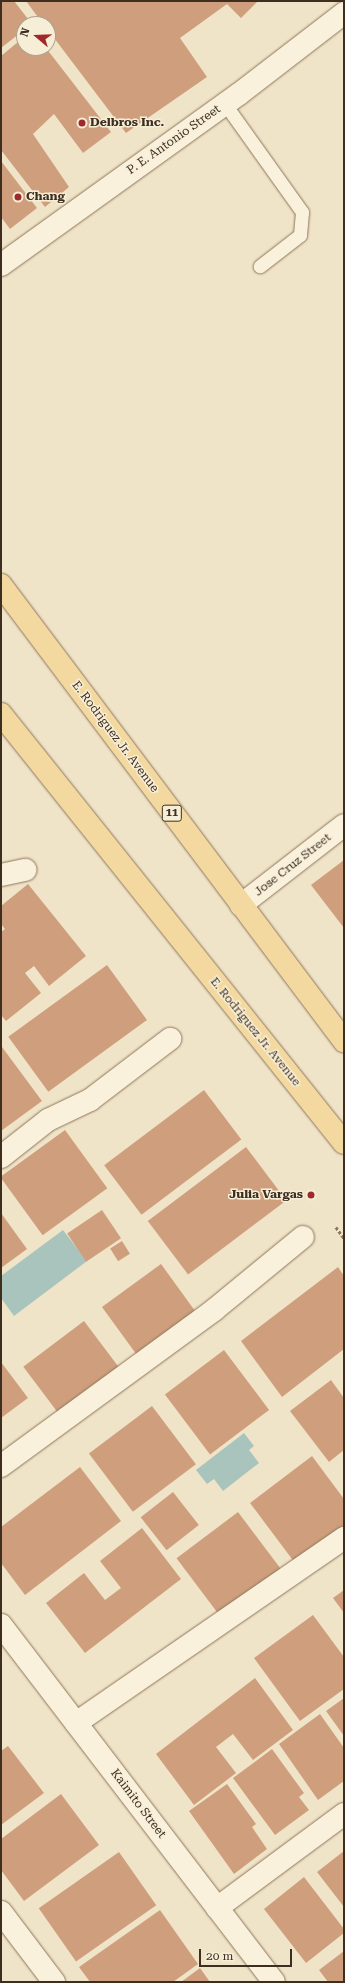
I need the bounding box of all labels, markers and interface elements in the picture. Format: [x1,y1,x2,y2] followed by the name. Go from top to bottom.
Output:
[16,16,56,56] north arrow
[18,26,33,38] text: N
[124,102,224,178] street label: P. E. Antonio Street
[90,116,164,130] place label: Delbros Inc.
[77,118,87,128] marker: Delbros Inc.
[26,190,65,204] place label: Chang
[13,192,23,202] marker: Chang
[68,679,162,795] street label: E. Rodriguez Jr. Avenue
[161,804,183,822] road number: 11
[252,831,334,899] street label: Jose Cruz Street
[207,975,303,1089] street label: E. Rodriguez Jr. Avenue
[229,1188,303,1202] place label: Julia Vargas
[306,1190,316,1200] marker: Julia Vargas
[107,1767,169,1841] street label: Kaimito Street
[201,1941,294,1967] scale bar
[206,1949,233,1963] text: 20 m

